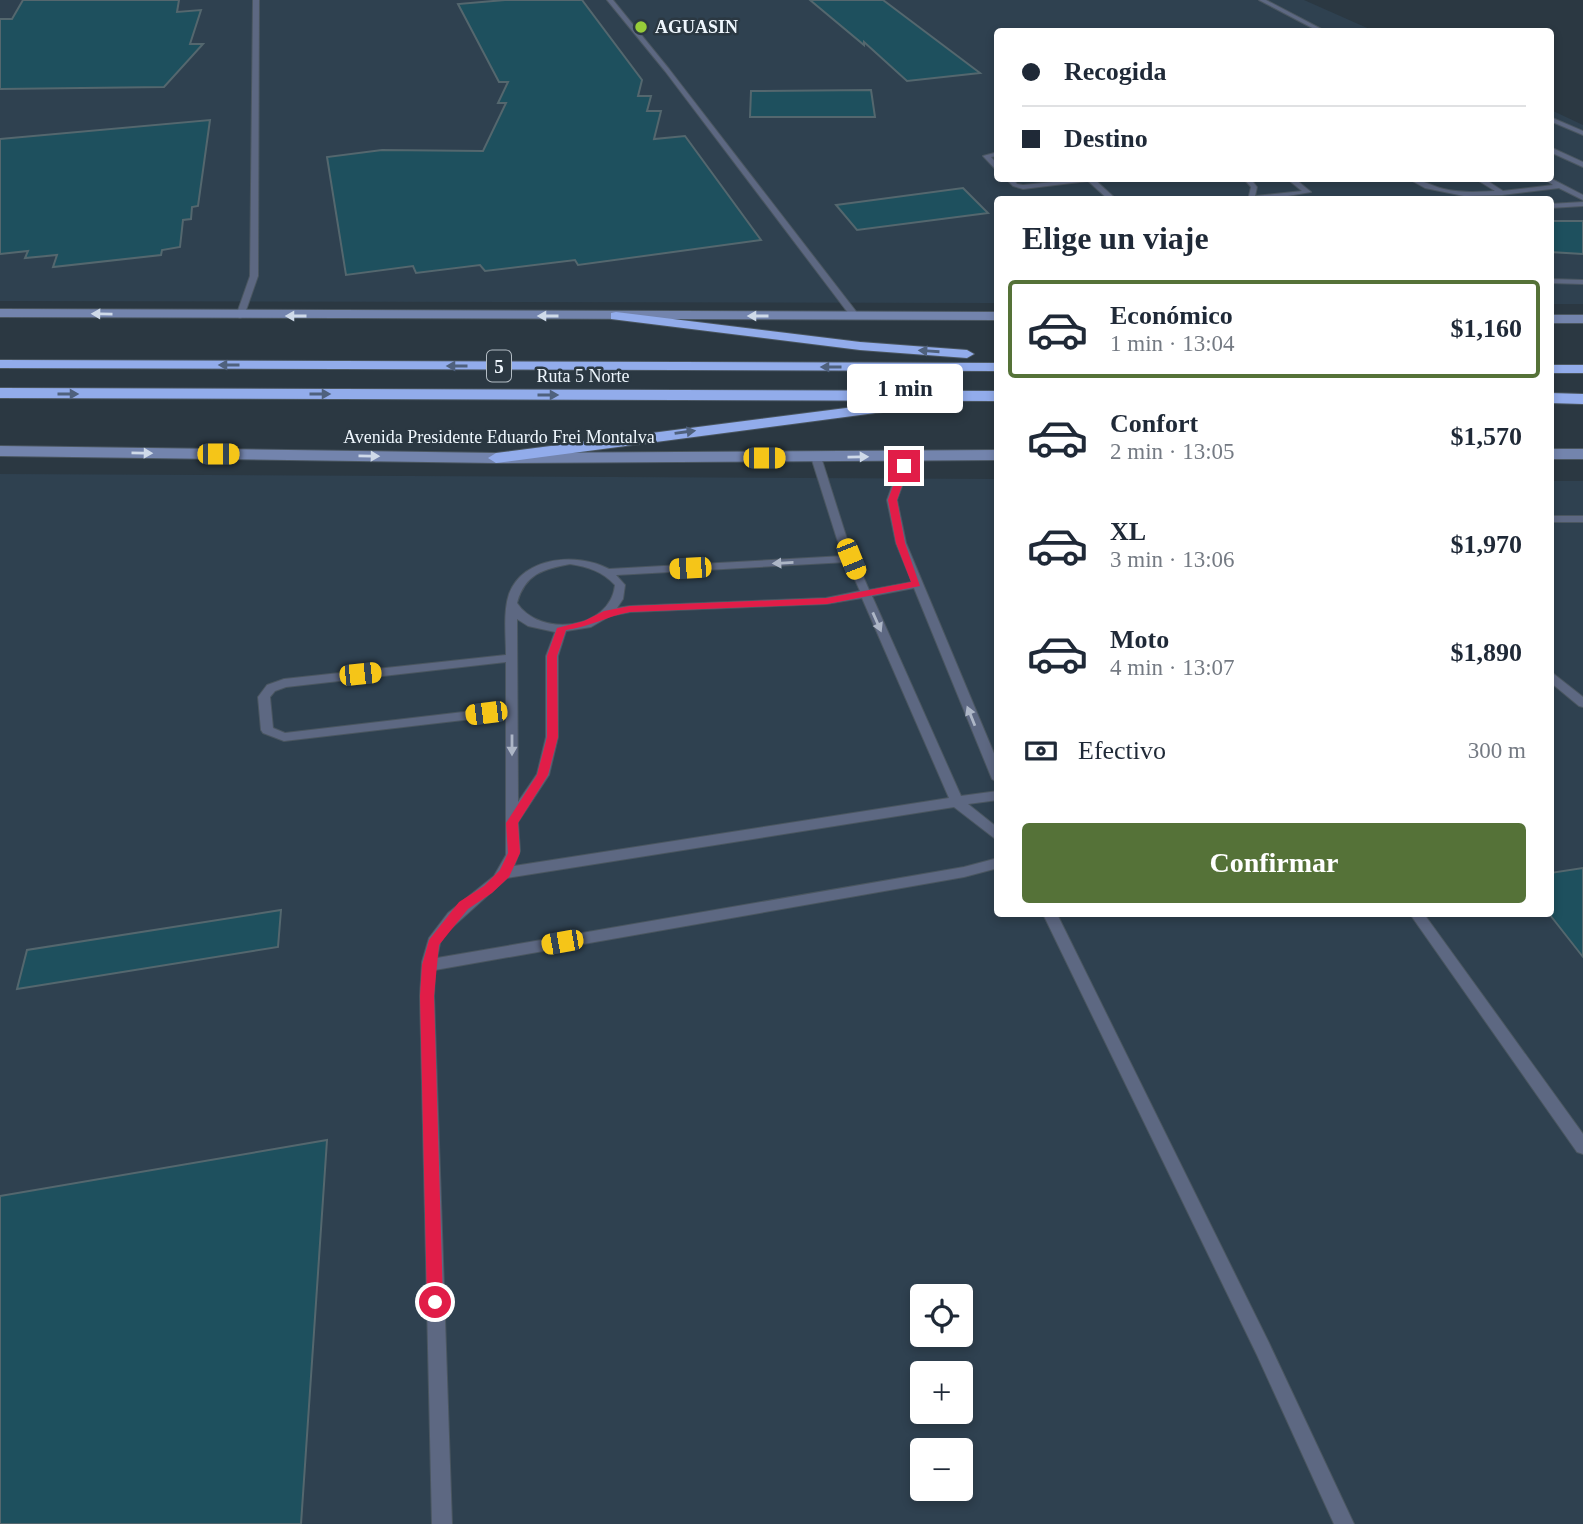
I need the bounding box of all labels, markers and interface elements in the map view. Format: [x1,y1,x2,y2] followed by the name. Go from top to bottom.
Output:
[655,17,738,37] place label: AGUASIN
[633,19,649,35] marker: AGUASIN
[1064,57,1167,86] text: Recogida
[1064,124,1148,153] text: Destino
[1022,220,1209,256] text: Elige un viaje
[1026,298,1089,361] icon: car
[1110,301,1233,330] text: Económico
[91,309,113,320] one-way arrow
[284,310,306,322] one-way arrow
[536,310,558,322] one-way arrow
[747,310,769,322] one-way arrow
[1451,314,1522,343] text: $1,160
[1110,331,1235,356] text: 1 min · 13:04
[918,346,940,357] one-way arrow
[487,350,511,382] road number: 5
[218,359,240,371] one-way arrow
[446,360,468,372] one-way arrow
[820,361,842,373] one-way arrow
[846,364,962,414] callout: 1 min
[537,366,629,386] street label: Ruta 5 Norte
[877,376,933,401] text: 1 min
[57,388,79,399] one-way arrow
[309,388,331,400] one-way arrow
[537,389,559,401] one-way arrow
[1026,406,1089,469] icon: car
[1110,409,1198,438] text: Confort
[1451,422,1522,451] text: $1,570
[674,426,696,437] one-way arrow
[343,427,655,447] street label: Avenida Presidente Eduardo Frei Montalva
[1110,439,1235,464] text: 2 min · 13:05
[198,444,240,465] car
[131,447,153,459] one-way arrow
[744,448,786,469] car
[358,450,380,462] one-way arrow
[888,450,920,482] route end
[848,451,870,463] one-way arrow
[1026,514,1089,577] icon: car
[1110,517,1146,546] text: XL
[1451,530,1522,559] text: $1,970
[834,536,869,582] car
[1110,547,1235,572] text: 3 min · 13:06
[669,556,712,580] car
[771,558,793,569] one-way arrow
[871,612,883,632] one-way arrow
[1026,622,1089,685] icon: car
[1110,625,1169,654] text: Moto
[1451,638,1522,667] text: $1,890
[1110,655,1235,680] text: 4 min · 13:07
[339,661,382,687] car
[464,700,509,726] car
[966,705,977,726] one-way arrow
[1022,732,1060,770] icon: cash
[506,734,518,756] one-way arrow
[1078,736,1166,765] text: Efectivo
[1468,738,1526,763] text: 300 m
[1022,823,1526,903] button: Confirmar
[540,928,585,956] car
[910,1284,973,1501] map controls
[910,1284,973,1347] button: locate
[419,1286,451,1318] route start
[910,1361,973,1424] button: +
[910,1438,973,1501] button: −

